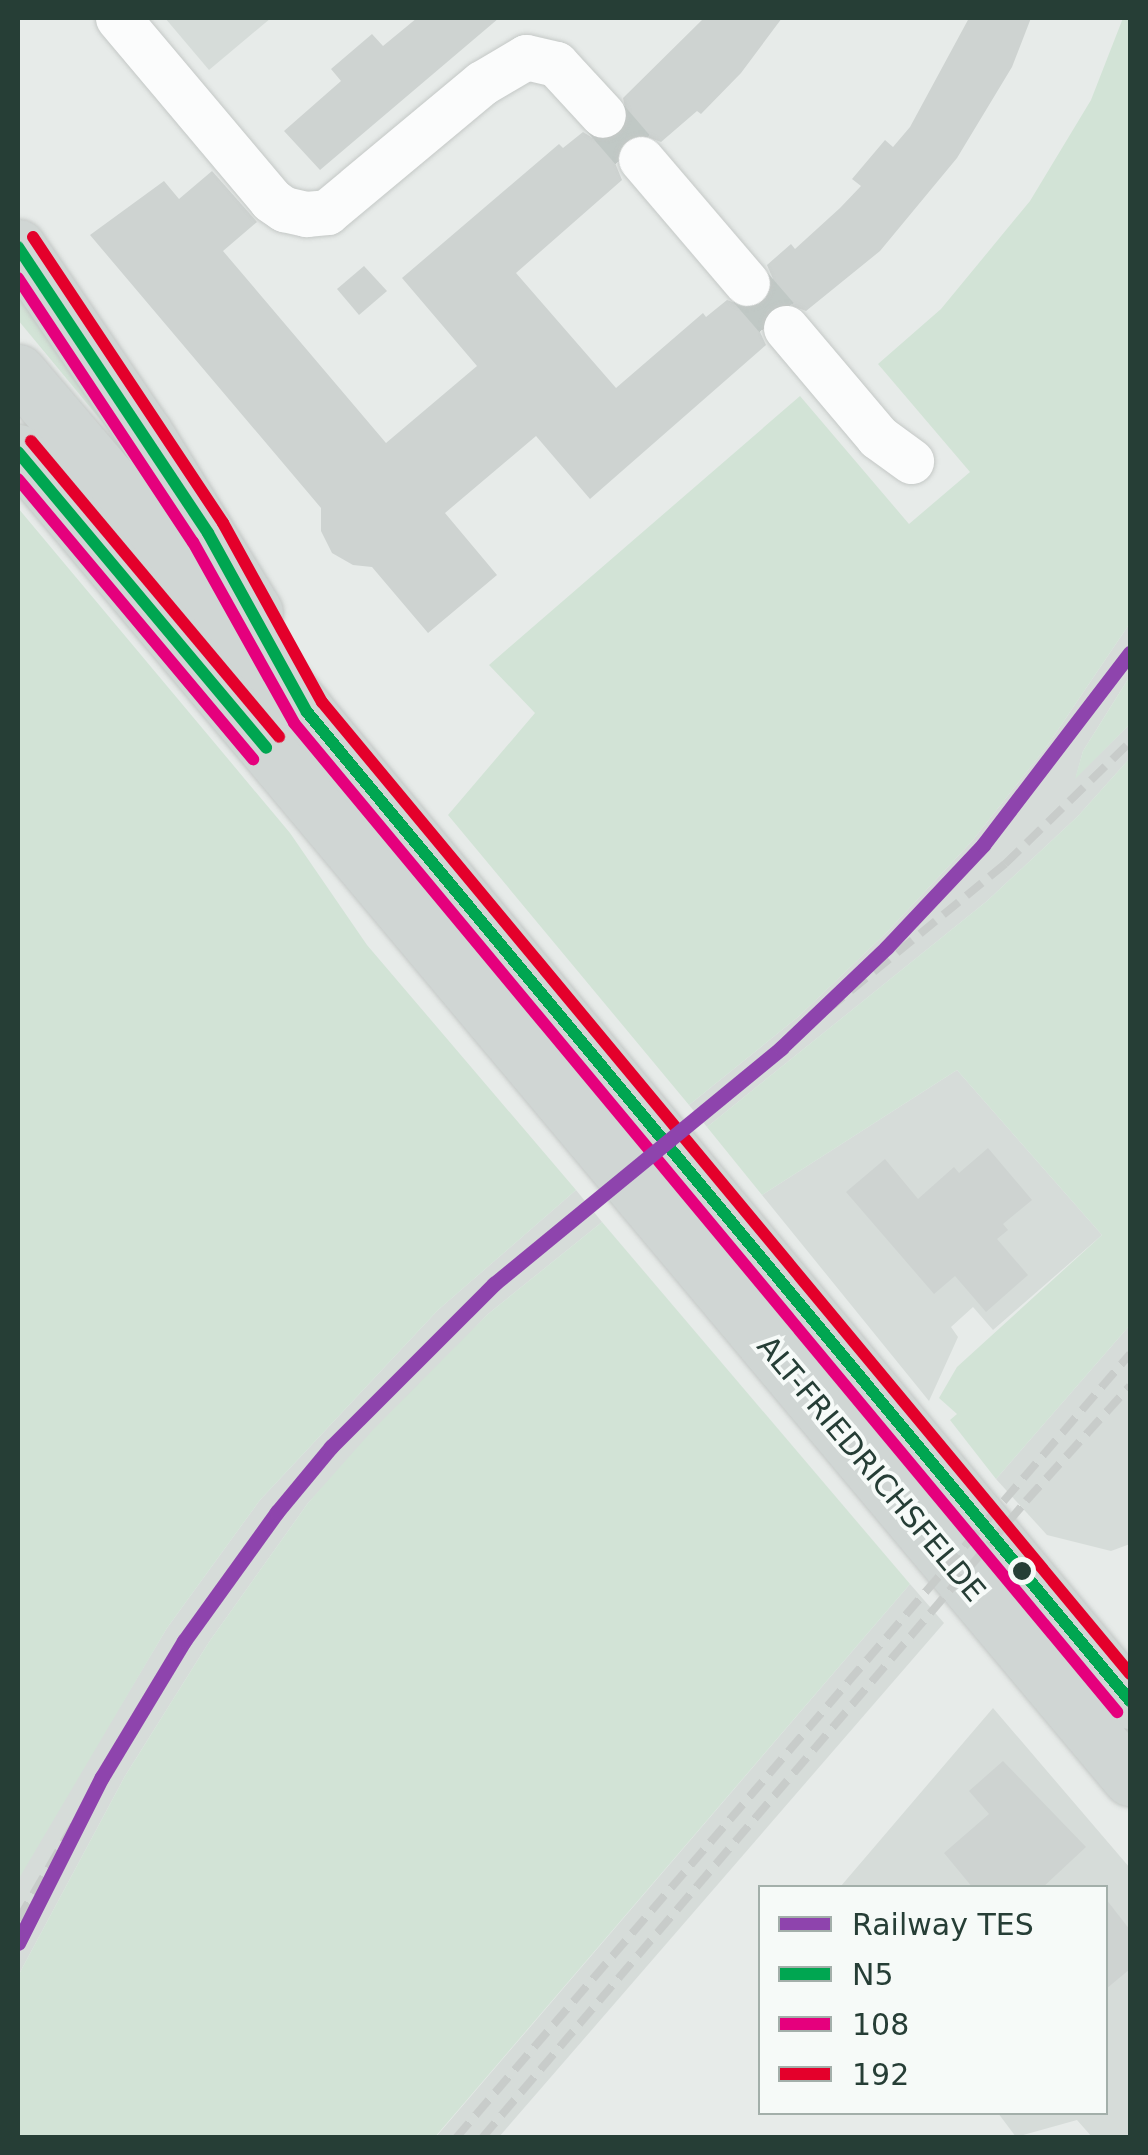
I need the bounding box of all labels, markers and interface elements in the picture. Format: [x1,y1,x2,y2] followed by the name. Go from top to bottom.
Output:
[749,1329,993,1609] street label: ALT-FRIEDRICHSFELDE
[1012,1561,1032,1581] unlabelled marker
[758,1885,1108,2115] legend
[852,1907,1034,1942] text: Railway TES
[852,1957,894,1992] text: N5
[852,2007,909,2042] text: 108
[852,2057,909,2092] text: 192

